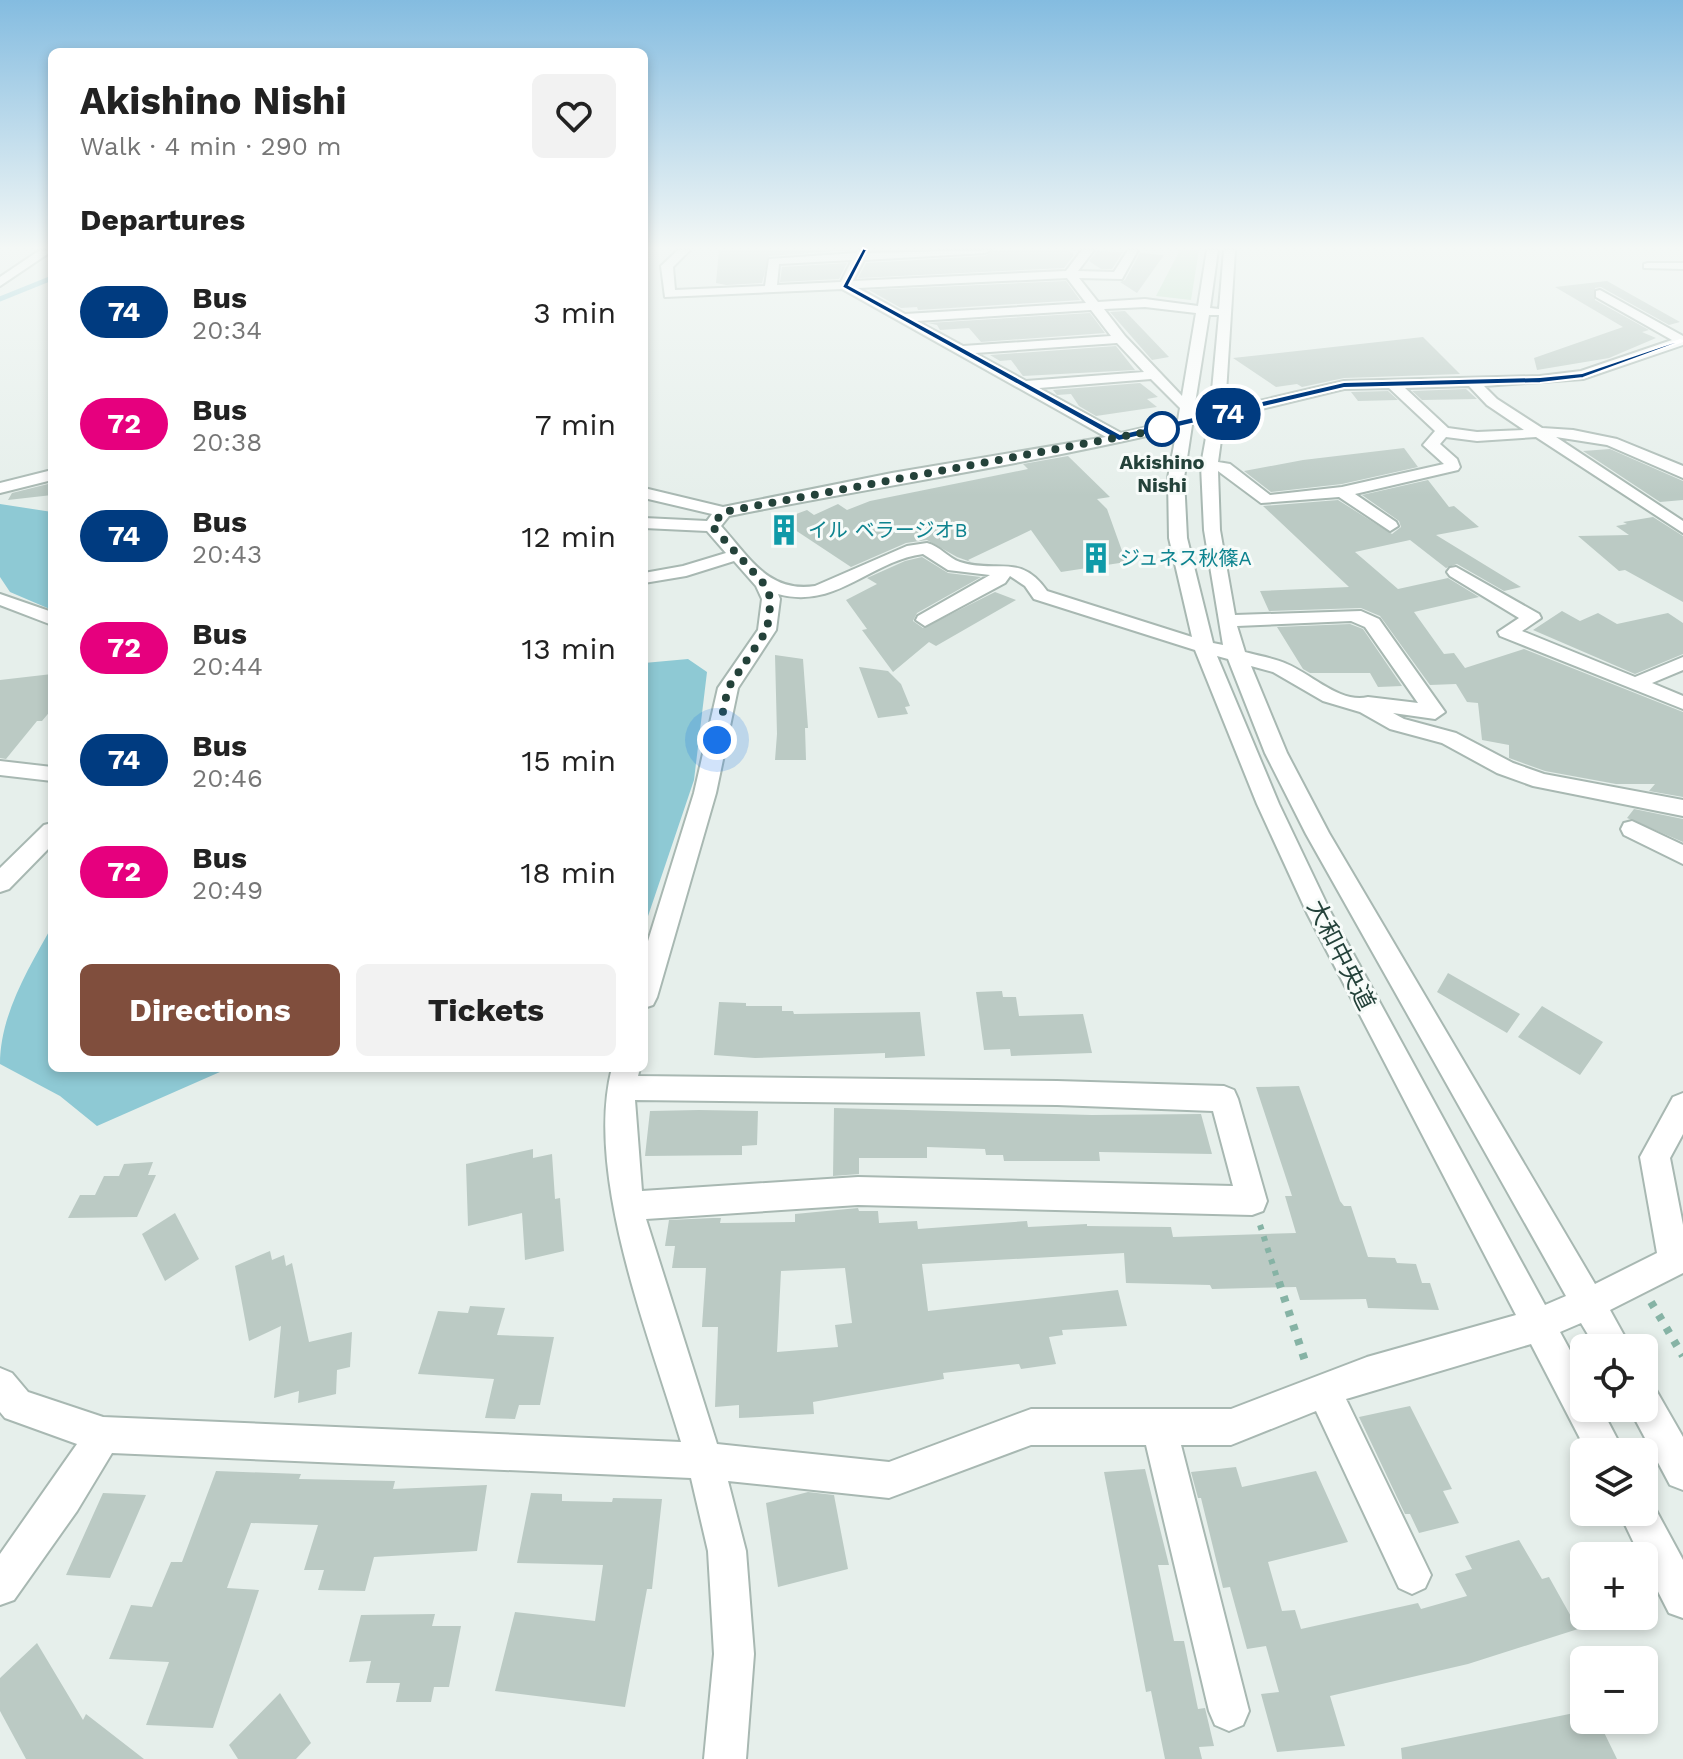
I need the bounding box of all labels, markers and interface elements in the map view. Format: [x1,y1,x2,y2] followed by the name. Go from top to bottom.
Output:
[532,74,616,158] button: heart
[80,79,347,123] text: Akishino Nishi
[80,131,342,161] text: Walk · 4 min · 290 m
[80,202,245,237] text: Departures
[192,280,247,315] text: Bus
[108,295,140,328] text: 74
[533,295,616,330] text: 3 min
[192,315,262,345] text: 20:34
[1192,388,1264,440] line badge: 74
[192,392,247,427] text: Bus
[1212,397,1244,430] text: 74
[107,407,141,440] text: 72
[535,407,616,442] text: 7 min
[1145,412,1179,446] marker: Akishino Nishi
[192,427,262,457] text: 20:38
[1119,450,1205,497] place label: Akishino Nishi
[192,504,247,539] text: Bus
[767,513,801,547] building icon: イル ベラージオB
[808,518,967,542] place label: イル ベラージオB
[108,519,140,552] text: 74
[521,519,616,554] text: 12 min
[192,539,262,569] text: 20:43
[1079,541,1113,575] building icon: ジュネス秋篠A
[1120,546,1252,570] place label: ジュネス秋篠A
[192,616,247,651] text: Bus
[107,631,141,664] text: 72
[521,631,616,666] text: 13 min
[192,651,263,681] text: 20:44
[697,720,737,760] your location
[192,728,247,763] text: Bus
[108,743,140,776] text: 74
[521,743,616,778] text: 15 min
[192,763,263,793] text: 20:46
[192,840,247,875] text: Bus
[107,855,141,888] text: 72
[520,855,616,890] text: 18 min
[192,875,263,905] text: 20:49
[1301,895,1381,1015] street label: 大和中央道
[80,964,340,1056] button: Directions
[356,964,616,1056] button: Tickets
[1570,1334,1658,1734] map controls
[1570,1334,1658,1422] button: locate
[1570,1438,1658,1526] button: layers
[1570,1542,1658,1630] button: +
[1570,1646,1658,1734] button: −

